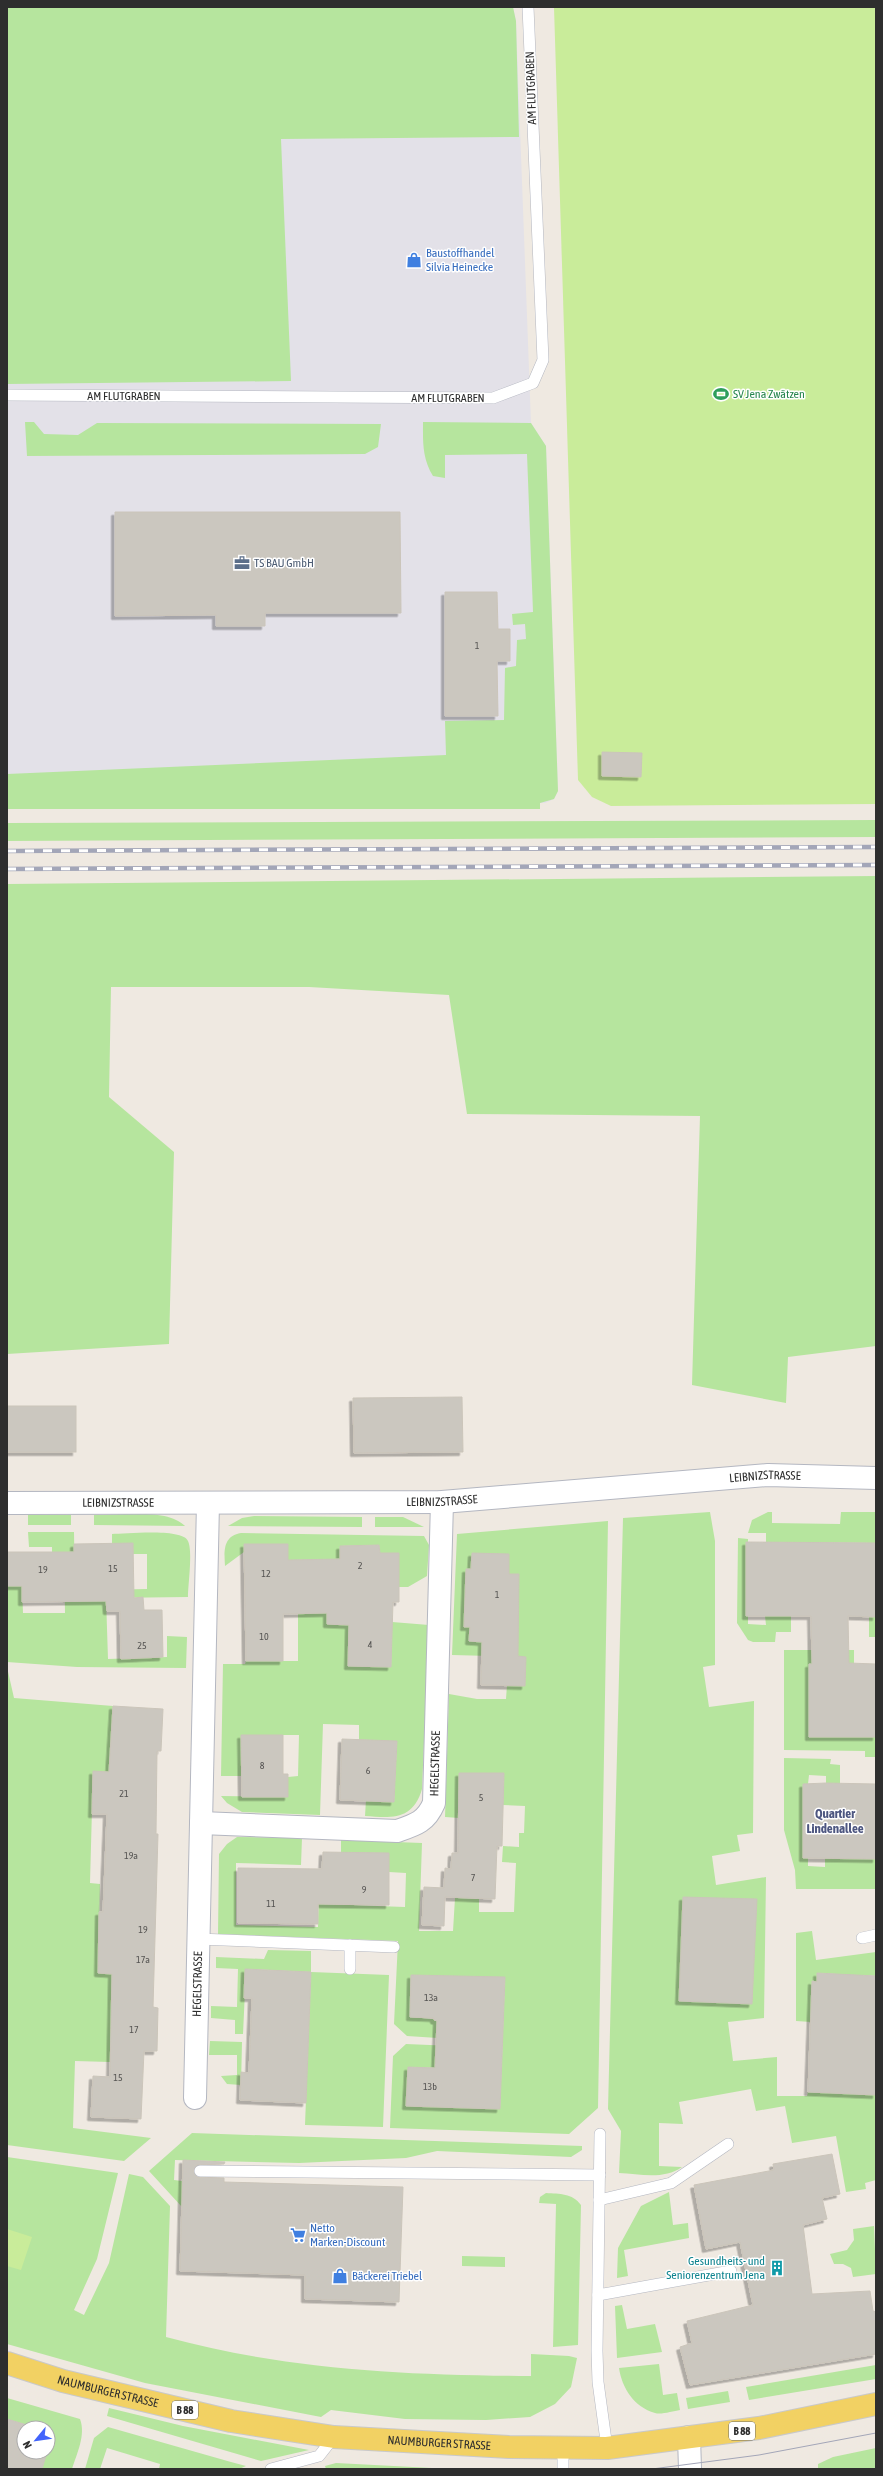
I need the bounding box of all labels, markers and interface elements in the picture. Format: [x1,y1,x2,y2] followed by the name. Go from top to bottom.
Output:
[523,51,539,125] street label: AM FLUTGRABEN
[426,246,495,274] place label: Baustoffhandel Silvia Heinecke
[405,251,423,269] shop icon: Baustoffhandel Silvia Heinecke
[712,385,730,403] sports icon: SV Jena Zwätzen
[733,387,805,401] place label: SV Jena Zwätzen
[87,389,161,403] street label: AM FLUTGRABEN
[411,391,485,405] street label: AM FLUTGRABEN
[233,554,251,572] office icon: TS BAU GmbH
[254,556,314,570] place label: TS BAU GmbH
[475,640,480,651] house number: 1
[729,1468,801,1485] street label: LEIBNIZSTRASSE
[406,1492,478,1509] street label: LEIBNIZSTRASSE
[82,1496,154,1510] street label: LEIBNIZSTRASSE
[358,1560,363,1571] house number: 2
[108,1563,118,1574] house number: 15
[38,1564,48,1575] house number: 19
[261,1568,271,1579] house number: 12
[495,1589,500,1600] house number: 1
[259,1631,269,1642] house number: 10
[368,1639,373,1650] house number: 4
[137,1640,147,1651] house number: 25
[427,1731,443,1797] street label: HEGELSTRASSE
[260,1760,265,1771] house number: 8
[366,1765,371,1776] house number: 6
[119,1788,129,1799] house number: 21
[479,1792,484,1803] house number: 5
[806,1806,864,1836] district label: Quartier Lindenallee
[124,1850,138,1861] house number: 19a
[471,1872,476,1883] house number: 7
[362,1884,367,1895] house number: 9
[266,1898,276,1909] house number: 11
[138,1924,148,1935] house number: 19
[190,1951,205,2017] street label: HEGELSTRASSE
[136,1954,150,1965] house number: 17a
[424,1992,438,2003] house number: 13a
[129,2024,139,2035] house number: 17
[113,2072,123,2083] house number: 15
[423,2081,437,2092] house number: 13b
[310,2221,386,2249] place label: Netto Marken-Discount
[289,2226,307,2244] supermarket icon: Netto Marken-Discount
[666,2254,765,2282] place label: Gesundheits- und Seniorenzentrum Jena
[768,2259,786,2277] building icon: Gesundheits- und Seniorenzentrum Jena
[331,2267,349,2285] shop icon: Bäckerei Triebel
[352,2269,423,2283] place label: Bäckerei Triebel
[56,2373,160,2410] street label: NAUMBURGER STRASSE
[172,2401,198,2419] road number: B 88
[16,2420,56,2460] north arrow
[729,2422,755,2440] road number: B 88
[387,2433,491,2453] street label: NAUMBURGER STRASSE
[20,2439,34,2451] text: N

